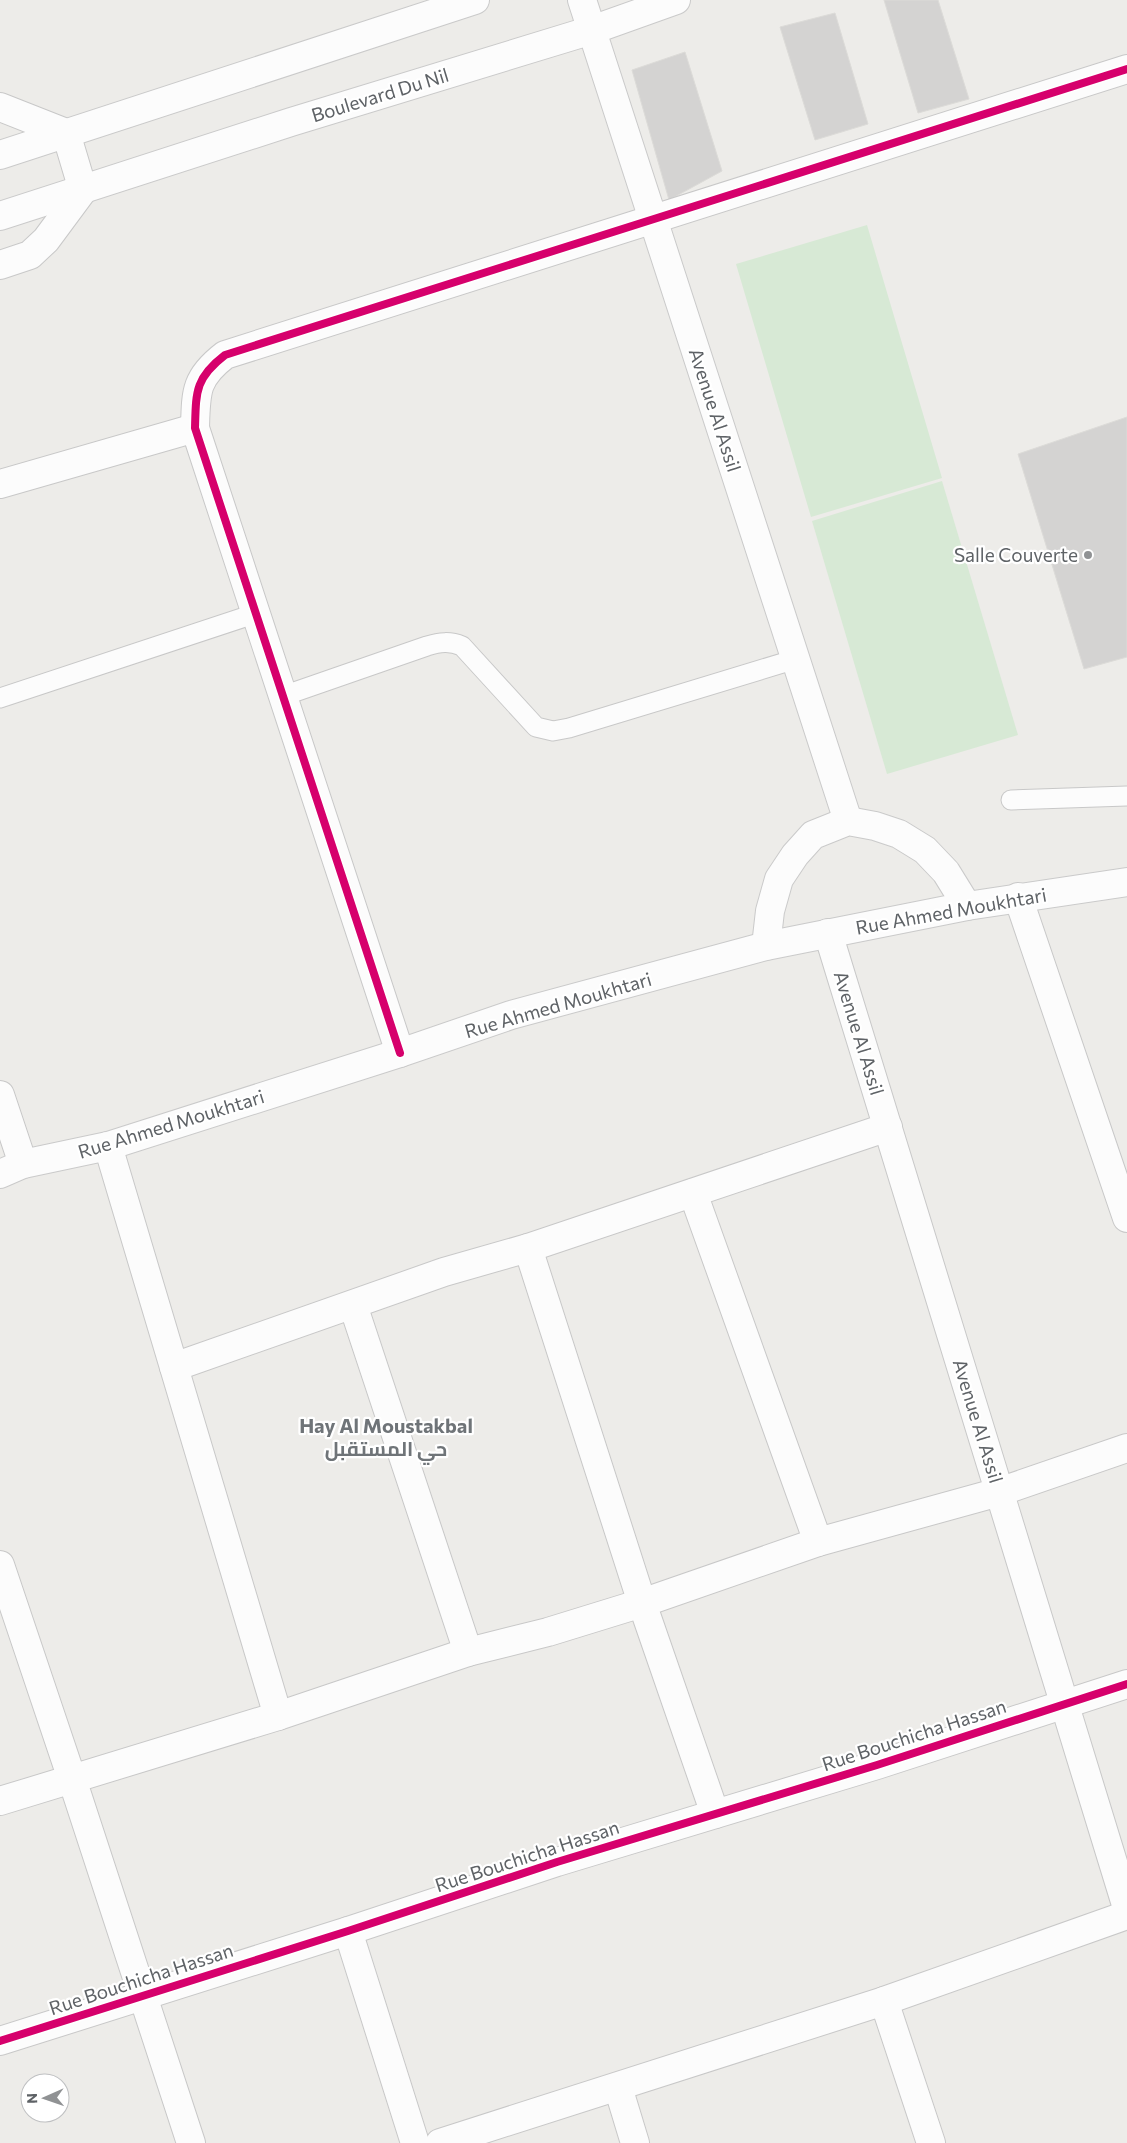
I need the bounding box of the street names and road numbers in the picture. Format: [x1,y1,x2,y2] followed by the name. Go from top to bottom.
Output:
[308,63,451,126] street label: Boulevard Du Nil
[685,345,746,475] street label: Avenue Al Assil
[854,882,1048,939] street label: Rue Ahmed Moukhtari
[462,967,654,1042] street label: Rue Ahmed Moukhtari
[830,968,889,1098] street label: Avenue Al Assil
[75,1084,267,1163] street label: Rue Ahmed Moukhtari
[949,1356,1008,1486] street label: Avenue Al Assil
[819,1694,1009,1775] street label: Rue Bouchicha Hassan
[432,1815,622,1896] street label: Rue Bouchicha Hassan
[46,1938,236,2019] street label: Rue Bouchicha Hassan

